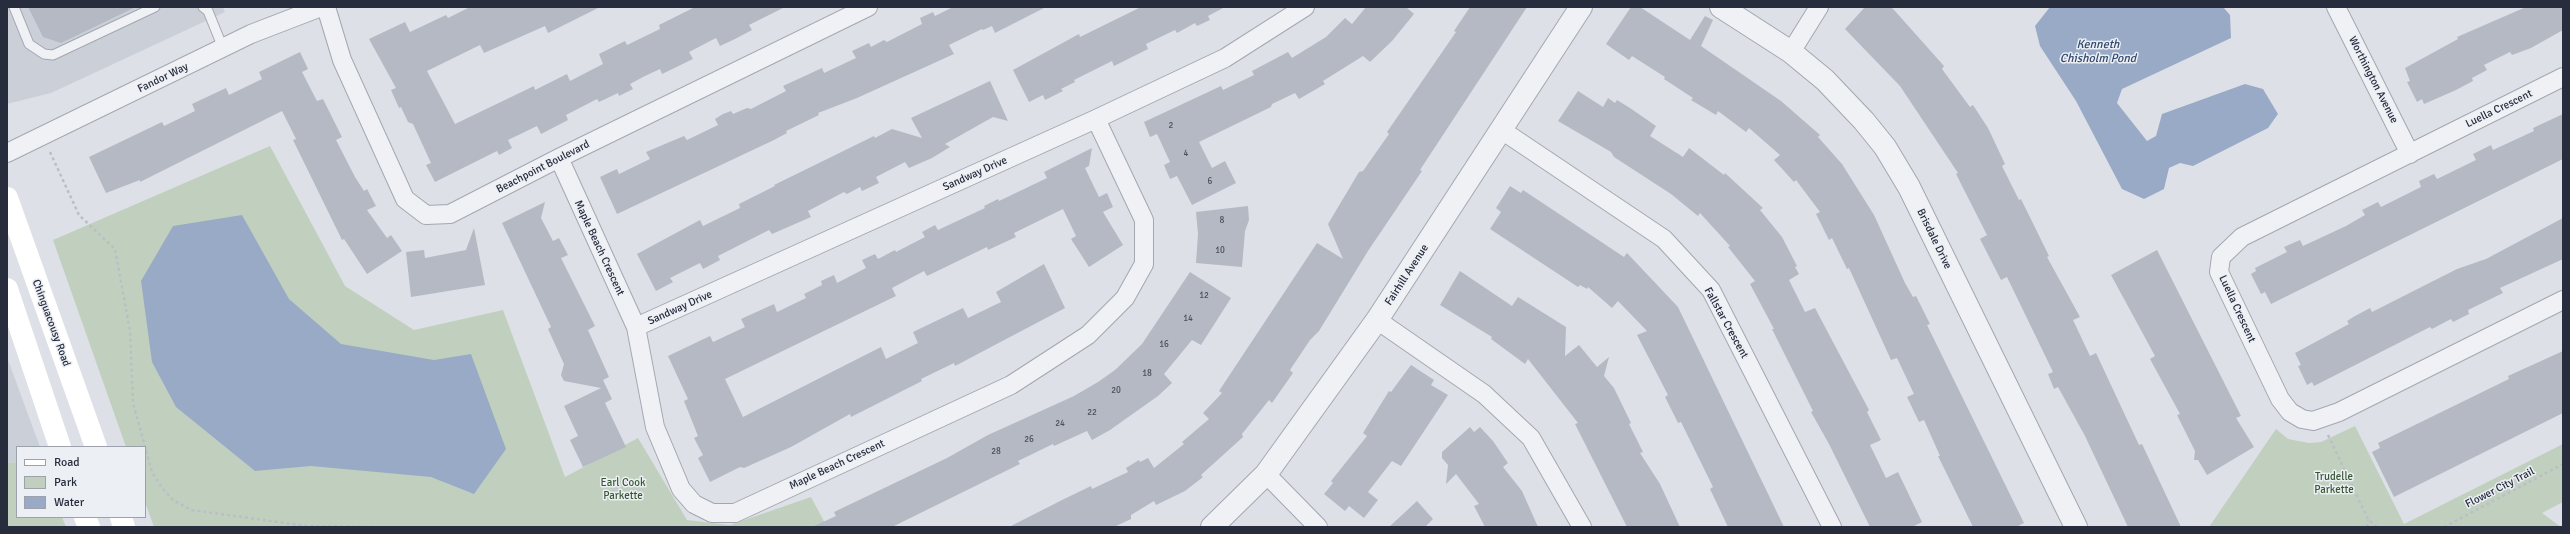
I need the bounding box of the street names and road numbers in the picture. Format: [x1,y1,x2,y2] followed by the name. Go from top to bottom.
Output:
[2345,34,2401,126] street label: Worthington Avenue
[136,60,190,96] street label: Fandor Way
[2463,87,2535,131] street label: Luella Crescent
[494,138,592,196] street label: Beachpoint Boulevard
[941,154,1009,194] street label: Sandway Drive
[571,198,627,298] street label: Maple Beach Crescent
[1914,207,1954,271] street label: Brisdale Drive
[1382,242,1432,308] street label: Fairhill Avenue
[2216,273,2258,345] street label: Luella Crescent
[29,278,73,368] street label: Chinguacousy Road
[1701,285,1751,361] street label: Fallstar Crescent
[646,288,714,328] street label: Sandway Drive
[787,437,887,493] street label: Maple Beach Crescent
[2463,465,2537,511] street label: Flower City Trail

